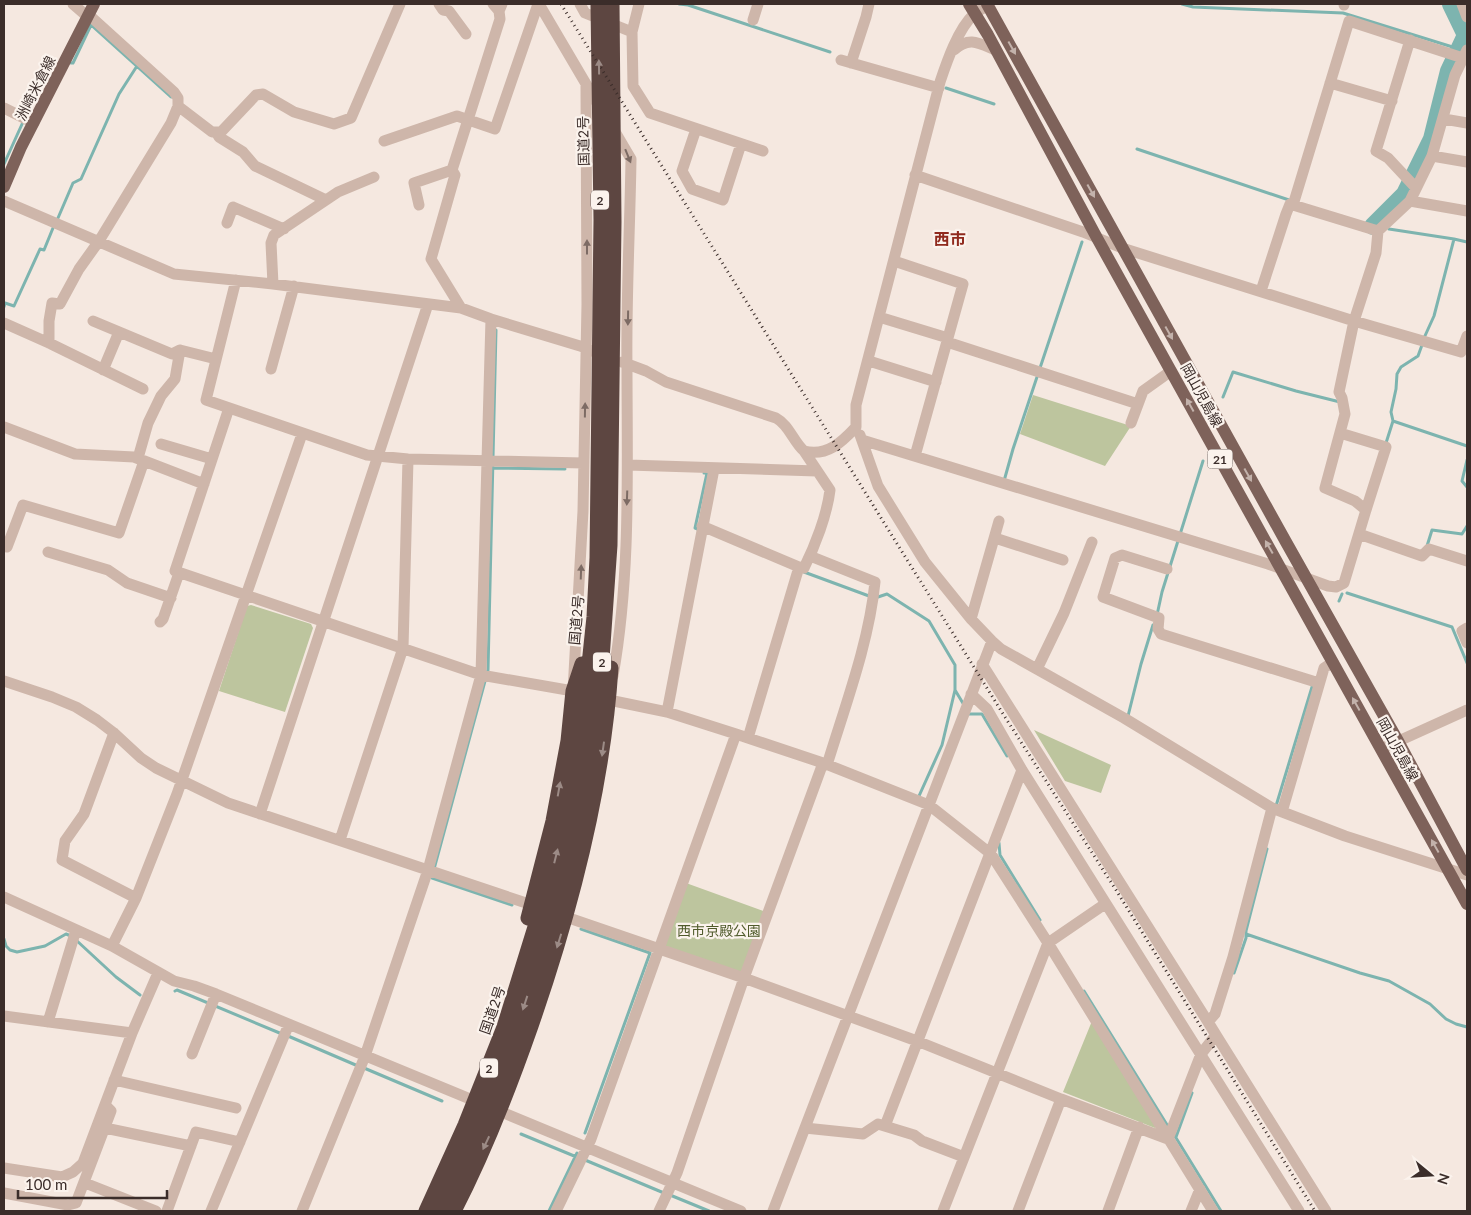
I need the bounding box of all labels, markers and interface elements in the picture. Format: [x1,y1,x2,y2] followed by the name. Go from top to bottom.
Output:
[1008,41,1016,56] one-way arrow
[12,53,58,123] street label: 洲崎米倉線
[595,58,603,74] one-way arrow
[574,116,592,166] street label: 国道2号
[624,149,632,164] one-way arrow
[1086,184,1095,197] one-way arrow
[591,190,609,210] road number: 2
[934,229,966,248] district label: 西市
[583,239,591,255] one-way arrow
[623,310,631,326] one-way arrow
[1165,326,1174,340] one-way arrow
[1178,360,1226,430] street label: 岡山児島線
[1186,398,1194,412] one-way arrow
[581,401,589,417] one-way arrow
[1208,449,1232,468] road number: 21
[1244,468,1253,482] one-way arrow
[623,490,631,506] one-way arrow
[1265,540,1273,554] one-way arrow
[577,564,585,580] one-way arrow
[565,594,587,646] street label: 国道2号
[593,652,611,672] road number: 2
[1352,698,1361,711] one-way arrow
[1374,714,1422,784] street label: 岡山児島線
[599,741,607,757] one-way arrow
[555,781,563,797] one-way arrow
[1431,840,1440,853] one-way arrow
[552,849,560,864] one-way arrow
[677,922,761,939] park label: 西市京殿公園
[554,933,562,948] one-way arrow
[476,984,508,1036] street label: 国道2号
[521,996,529,1011] one-way arrow
[480,1058,498,1078] road number: 2
[482,1136,490,1150] one-way arrow
[1406,1150,1456,1200] north arrow
[18,1168,166,1200] scale bar
[1434,1171,1454,1187] text: N
[25,1175,67,1193] text: 100 m

